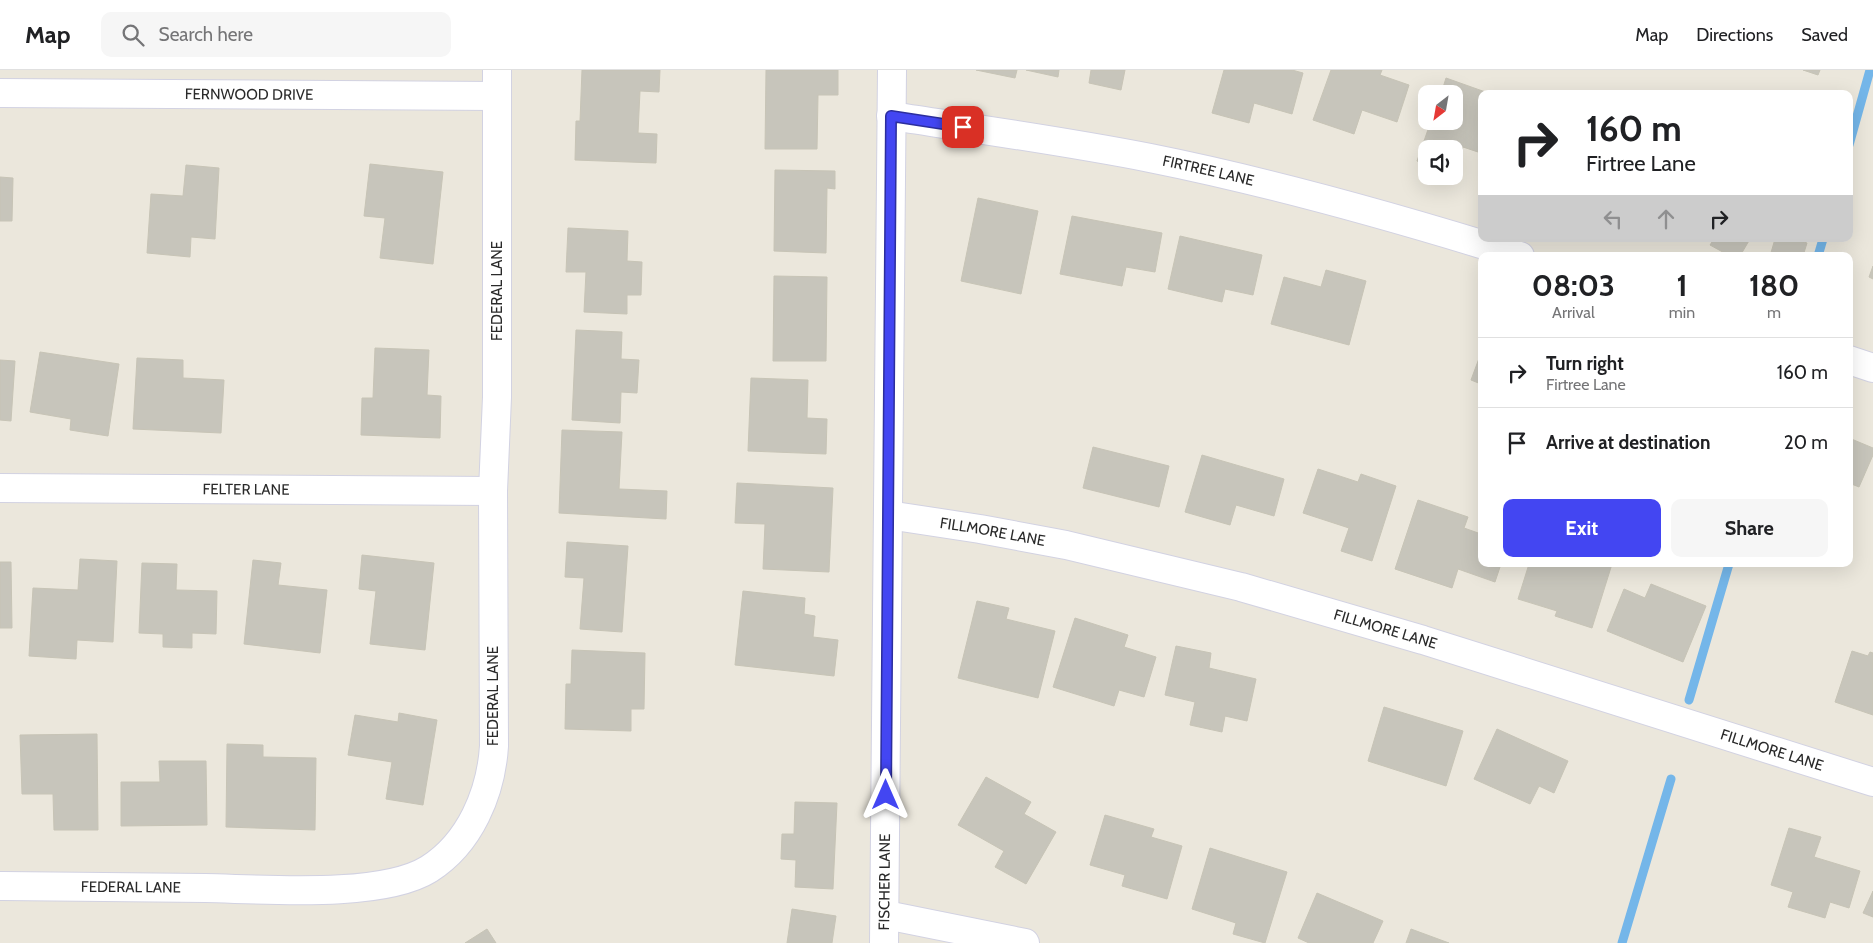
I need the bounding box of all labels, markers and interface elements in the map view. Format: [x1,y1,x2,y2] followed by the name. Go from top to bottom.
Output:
[101,12,451,57] search box
[25,20,71,49] text: Map
[119,21,147,49] icon: search
[159,23,253,46] text: Search here
[1635,24,1668,46] text: Map
[1696,24,1773,46] text: Directions
[1801,24,1848,46] text: Saved
[185,85,313,104] street label: FERNWOOD DRIVE
[1418,85,1462,130] north arrow
[1418,85,1463,185] map controls
[942,106,984,148] pin
[1586,107,1682,150] text: 160 m
[1503,110,1568,175] icon: right
[949,113,977,141] icon: arrive
[1418,140,1463,185] button: sound
[1586,150,1696,177] text: Firtree Lane
[1161,152,1256,190] street label: FIRTREE LANE
[1599,205,1627,233] icon: left
[1652,205,1680,233] icon: ahead
[1705,205,1733,233] icon: right
[488,241,506,341] street label: FEDERAL LANE
[1532,267,1615,304] text: 08:03
[1676,267,1688,304] text: 1
[1749,267,1799,304] text: 180
[1552,303,1595,322] text: Arrival
[1669,303,1695,322] text: min
[1767,303,1781,322] text: m
[1546,352,1624,375] text: Turn right
[1503,359,1531,387] icon: right
[1777,361,1828,384] text: 160 m
[1546,375,1626,394] text: Firtree Lane
[1503,429,1531,457] icon: arrive
[1546,431,1710,454] text: Arrive at destination
[1784,431,1828,454] text: 20 m
[202,480,290,499] street label: FELTER LANE
[1503,499,1661,557] button: Exit
[1671,499,1828,557] button: Share
[939,514,1047,550] street label: FILLMORE LANE
[1332,606,1439,653] street label: FILLMORE LANE
[484,646,502,746] street label: FEDERAL LANE
[1718,725,1826,775] street label: FILLMORE LANE
[859,768,911,820] position arrow
[875,834,894,930] street label: FISCHER LANE
[81,878,181,897] street label: FEDERAL LANE

